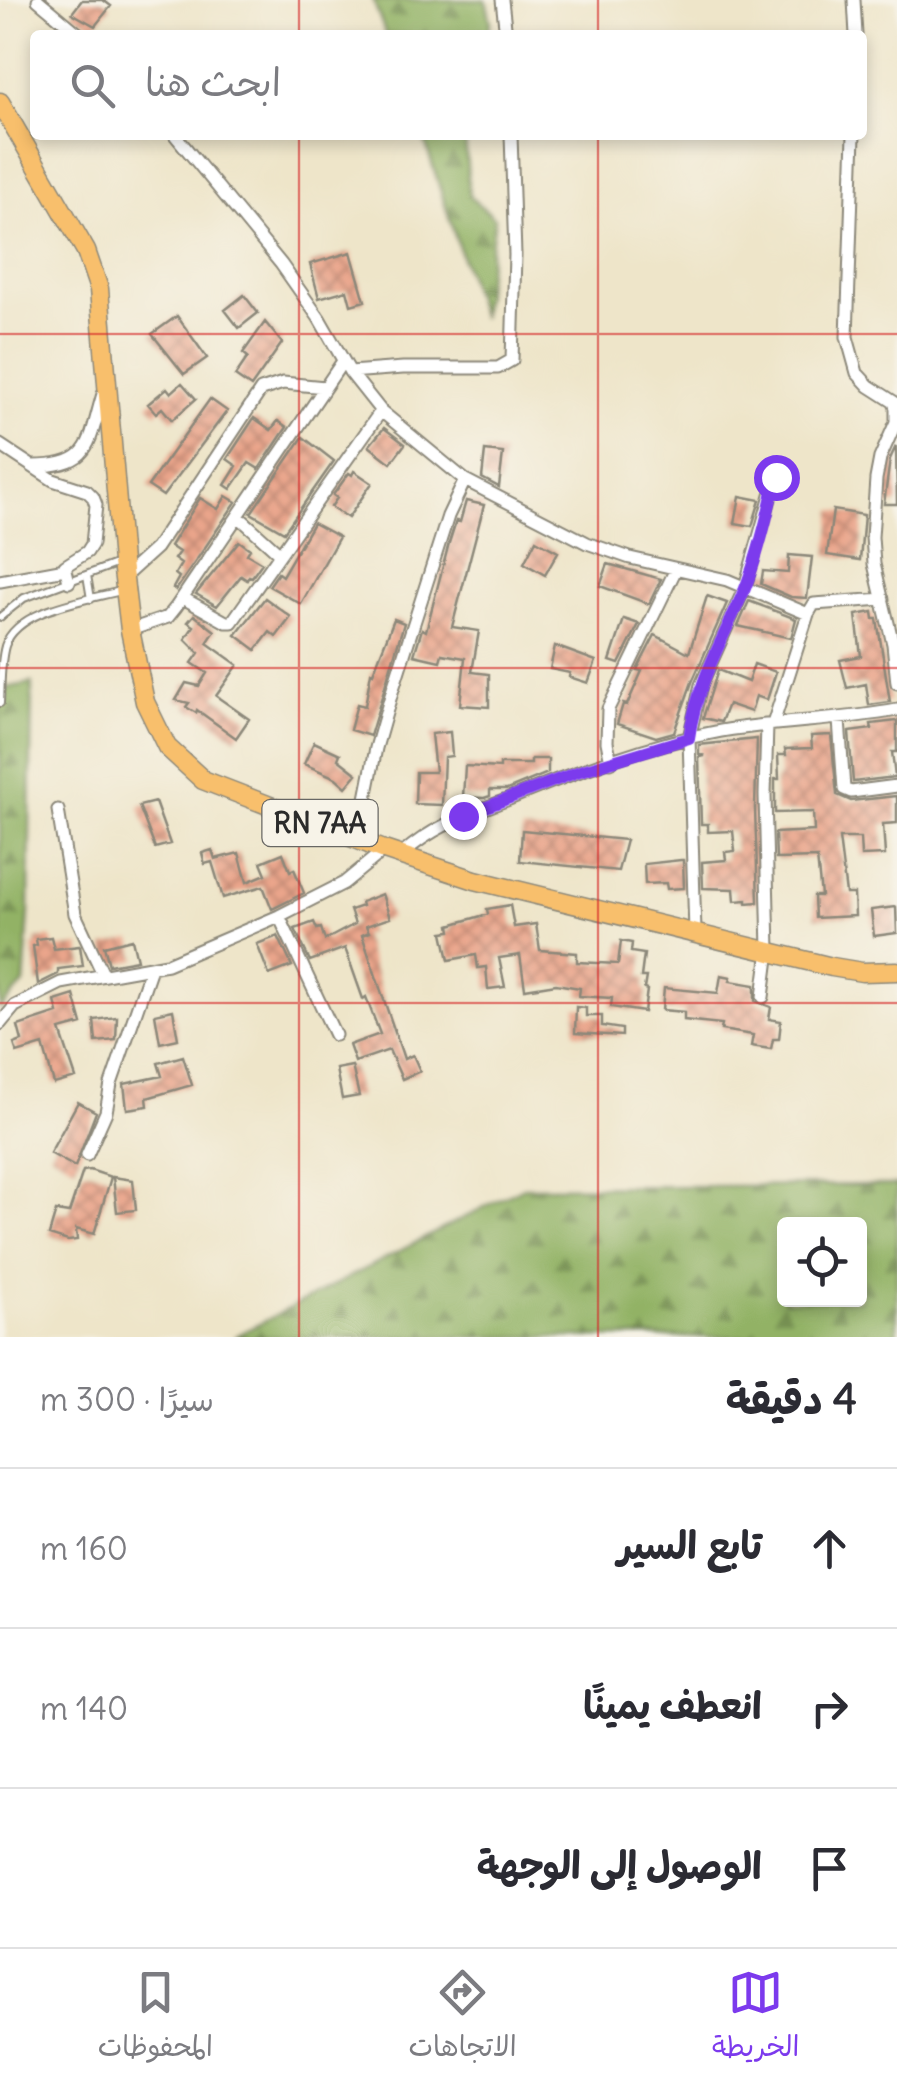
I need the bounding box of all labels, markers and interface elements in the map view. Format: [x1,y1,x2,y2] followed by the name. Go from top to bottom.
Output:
[30,30,867,140] search box
[65,58,120,113] icon: search
[145,59,281,106] text: ابحث هنا
[754,455,800,501] route start
[441,794,487,840] route end
[262,800,378,846] road number: RN 7AA
[777,1217,867,1307] map controls
[777,1217,867,1307] button: locate
[726,1373,857,1425] text: 4 دقيقة
[40,1379,214,1420] text: سيرًا · 300 m
[802,1521,857,1576] icon: ahead
[618,1522,762,1569] text: تابع السير
[40,1528,128,1569] text: 160 m
[802,1681,857,1736] icon: right
[583,1682,762,1729] text: انعطف يمينًا
[40,1688,128,1729] text: 140 m
[802,1841,857,1896] icon: arrive
[477,1842,762,1889] text: الوصول إلى الوجهة
[98,1965,213,2071] tab: المحفوظات
[408,1965,517,2071] tab: الاتجاهات
[712,1965,799,2071] tab: الخريطة

